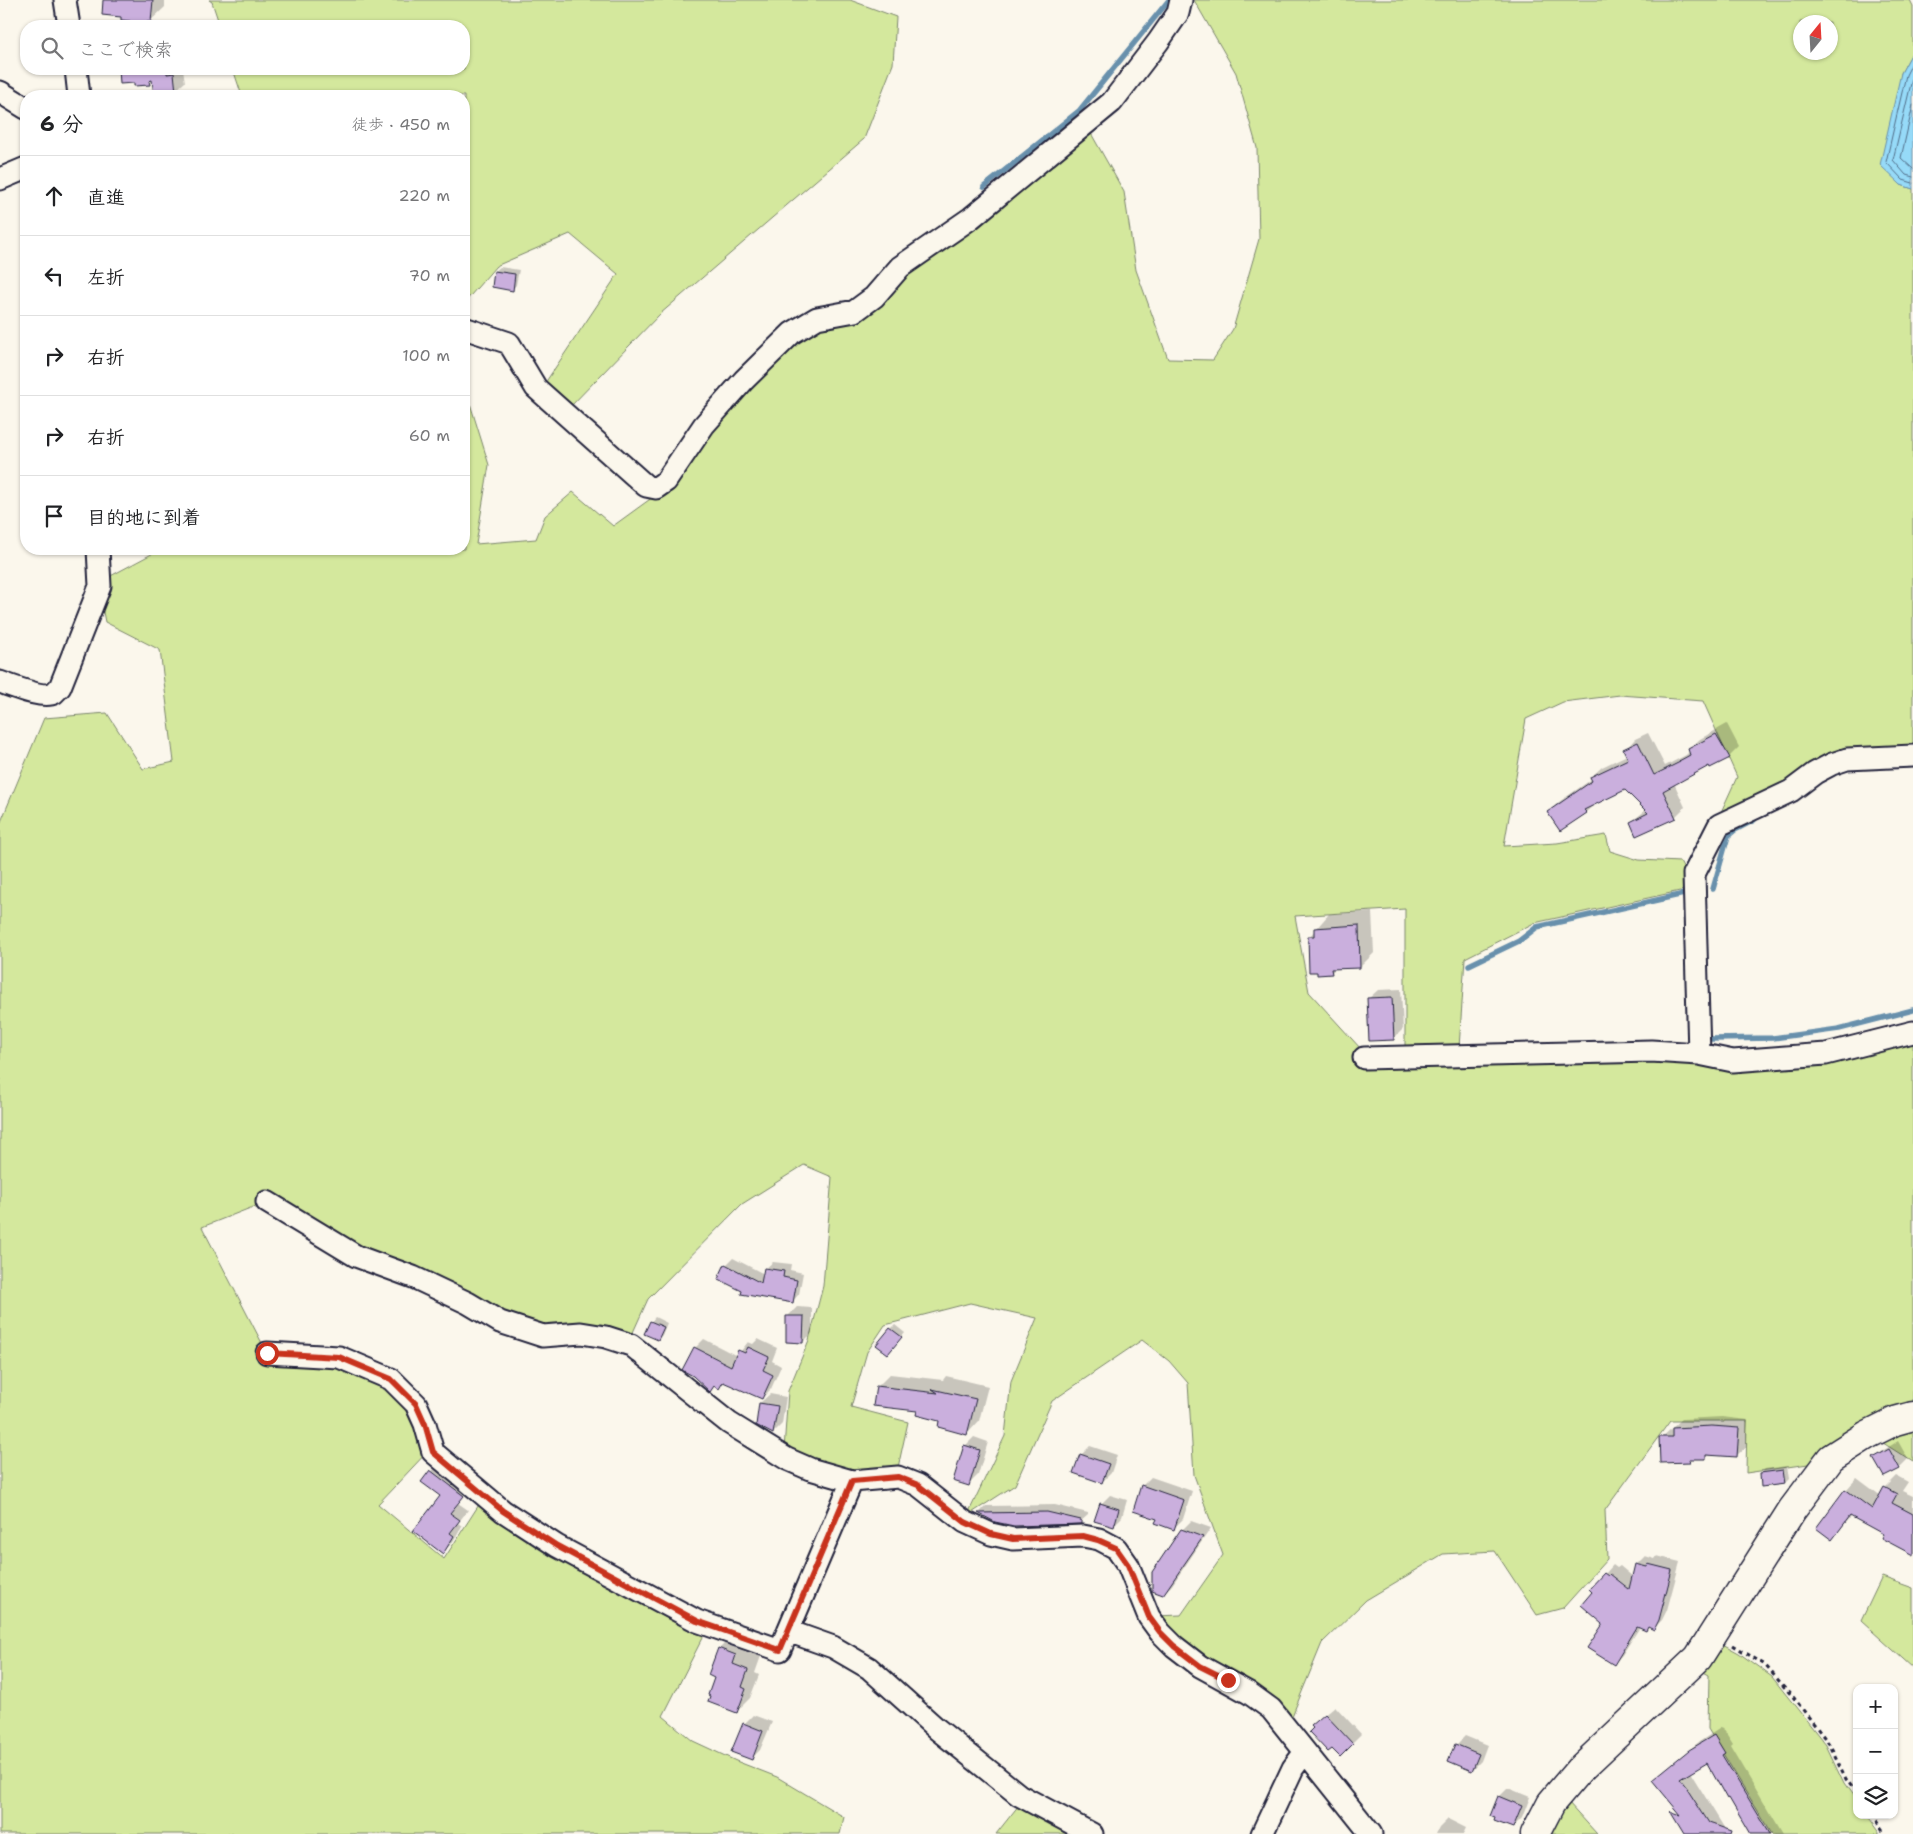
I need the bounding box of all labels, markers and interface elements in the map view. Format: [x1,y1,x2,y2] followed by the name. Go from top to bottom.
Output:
[1793,15,1838,60] north arrow
[20,20,470,75] search box
[38,34,66,62] icon: search
[78,37,173,62] text: ここで検索
[40,110,83,138] text: 6 分
[352,114,450,135] text: 徒歩 · 450 m
[40,182,68,210] icon: ahead
[87,185,125,210] text: 直進
[398,185,450,206] text: 220 m
[40,262,68,290] icon: left
[87,265,125,290] text: 左折
[409,265,450,286] text: 70 m
[40,342,68,370] icon: right
[87,345,125,370] text: 右折
[402,345,450,366] text: 100 m
[40,422,68,450] icon: right
[87,425,125,450] text: 右折
[409,425,450,446] text: 60 m
[40,502,68,530] icon: arrive
[87,505,201,530] text: 目的地に到着
[256,1342,279,1365] route start
[1217,1669,1240,1692] route end
[1853,1684,1898,1819] map controls
[1853,1684,1898,1729] button: +
[1853,1729,1898,1774] button: −
[1853,1774,1898,1819] button: layers

